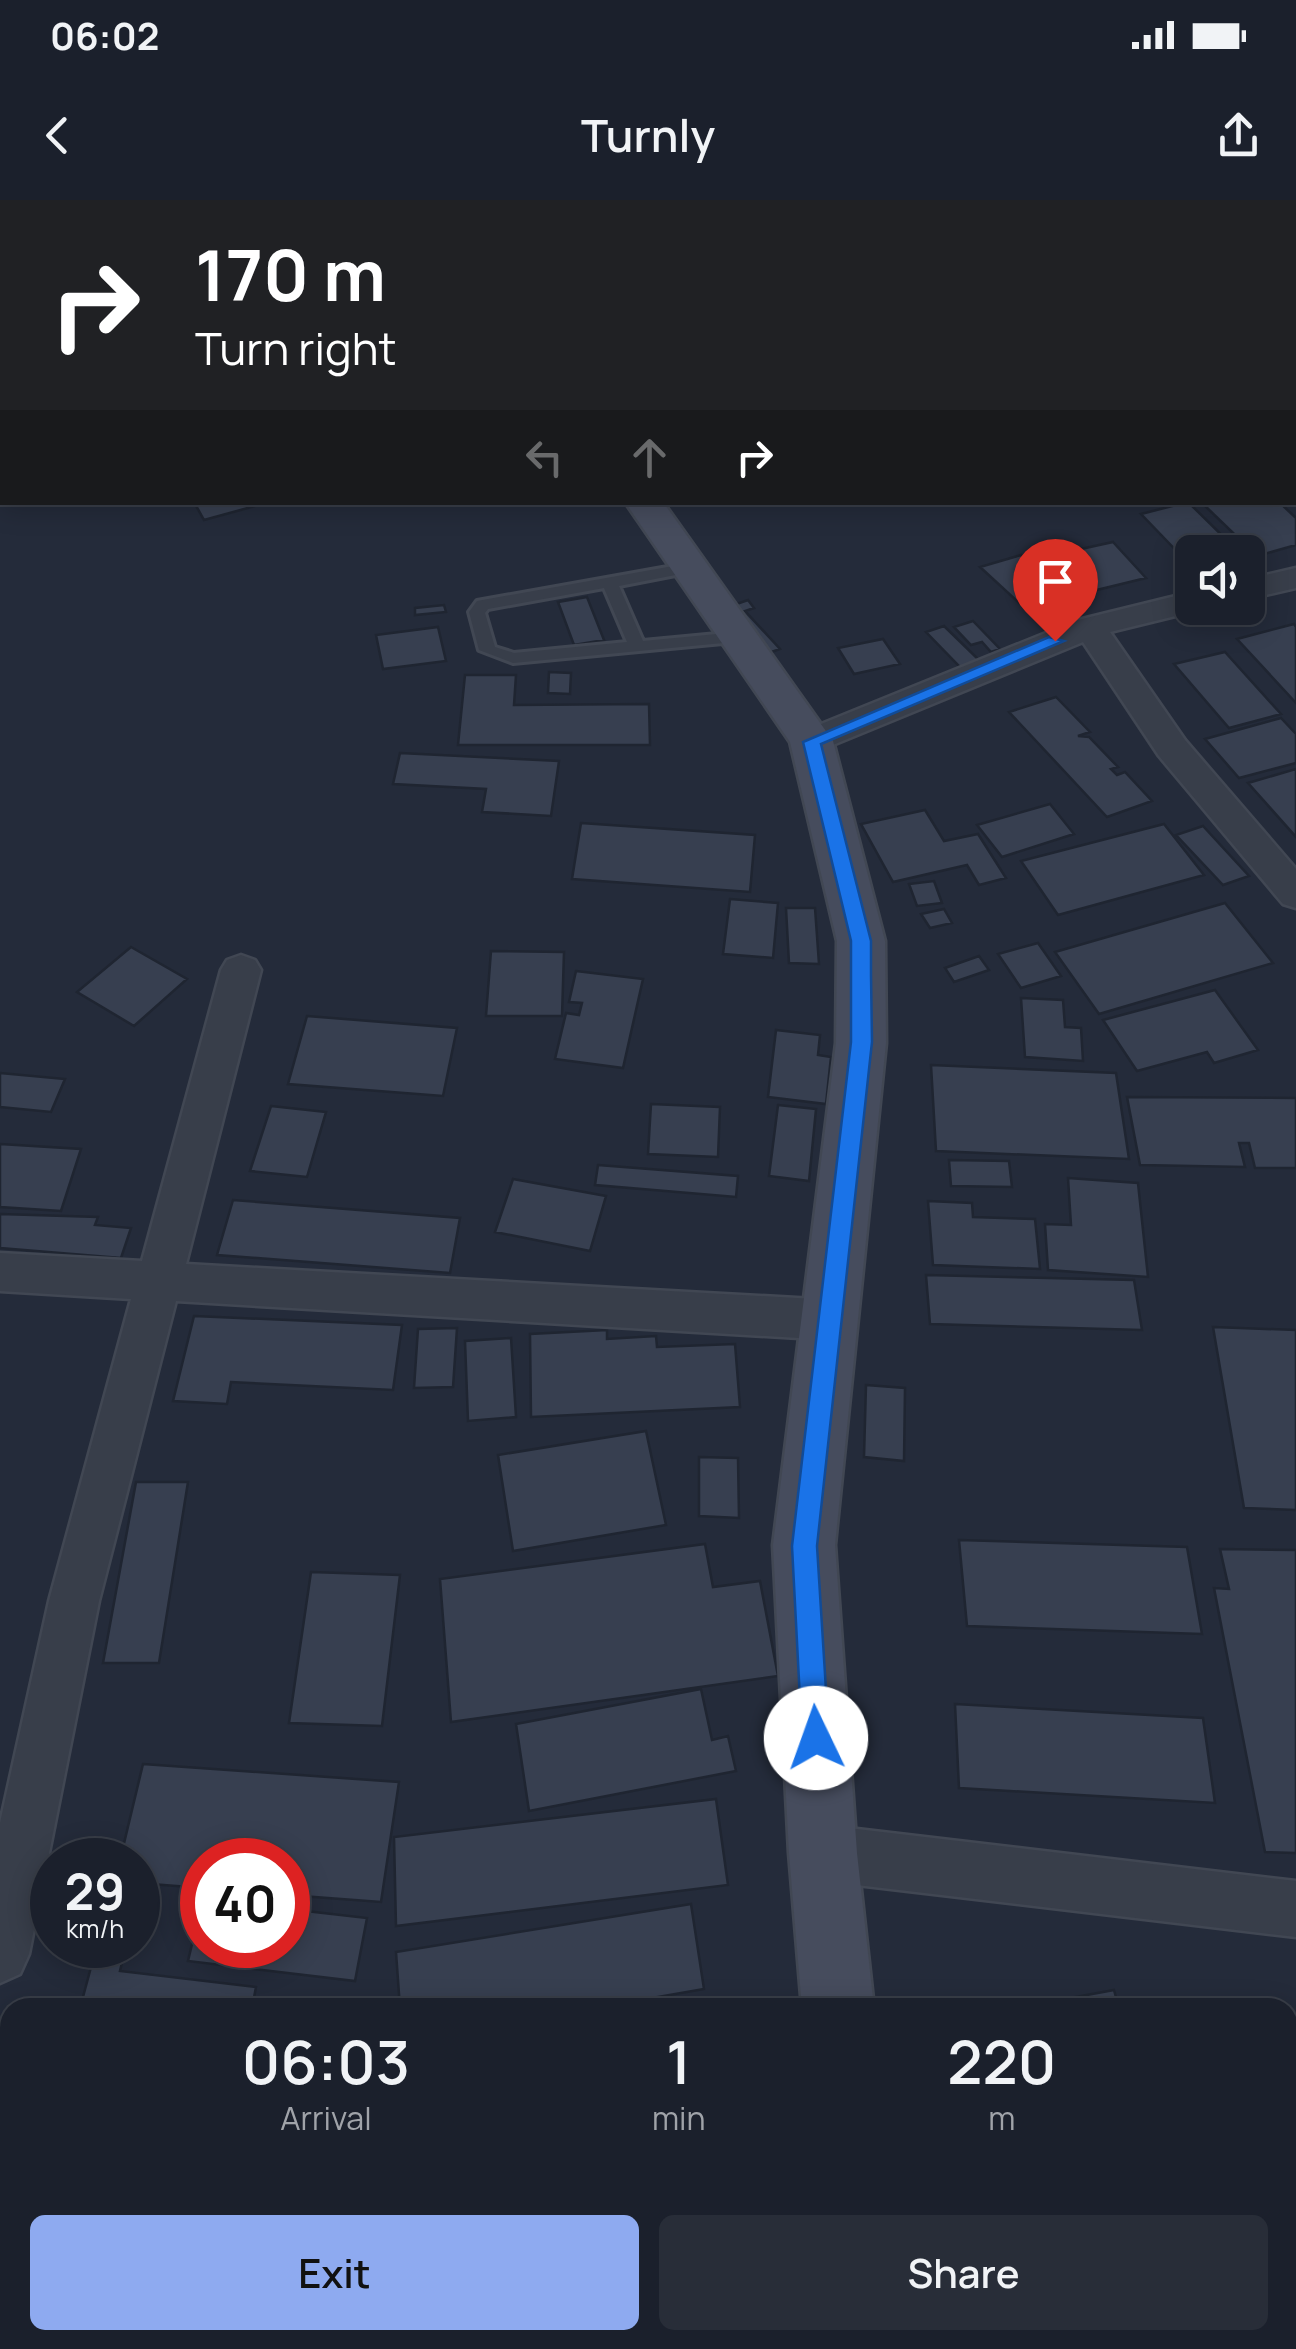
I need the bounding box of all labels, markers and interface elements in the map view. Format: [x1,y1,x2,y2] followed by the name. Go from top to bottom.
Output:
[50,9,159,61] text: 06:02
[581,104,715,166] text: Turnly
[30,108,85,163] icon: back
[1211,108,1266,163] icon: share
[195,226,386,322] text: 170 m
[30,240,160,370] icon: right
[195,317,396,379] text: Turn right
[517,430,572,485] icon: left
[622,430,677,485] icon: ahead
[727,430,782,485] icon: right
[1175,535,1265,625] map controls
[1175,535,1265,625] button: sound
[1013,539,1098,642] pin
[1028,554,1083,609] icon: arrive
[764,1686,868,1790] position arrow
[180,1838,310,1968] speed limit sign: 40
[65,1857,125,1925] text: 29
[66,1911,124,1946] text: km/h
[242,2020,410,2102] text: 06:03
[666,2020,691,2102] text: 1
[947,2020,1056,2102] text: 220
[280,2096,372,2140] text: Arrival
[652,2096,706,2140] text: min
[988,2096,1015,2140] text: m
[30,2215,639,2330] button: Exit
[659,2215,1268,2330] button: Share

